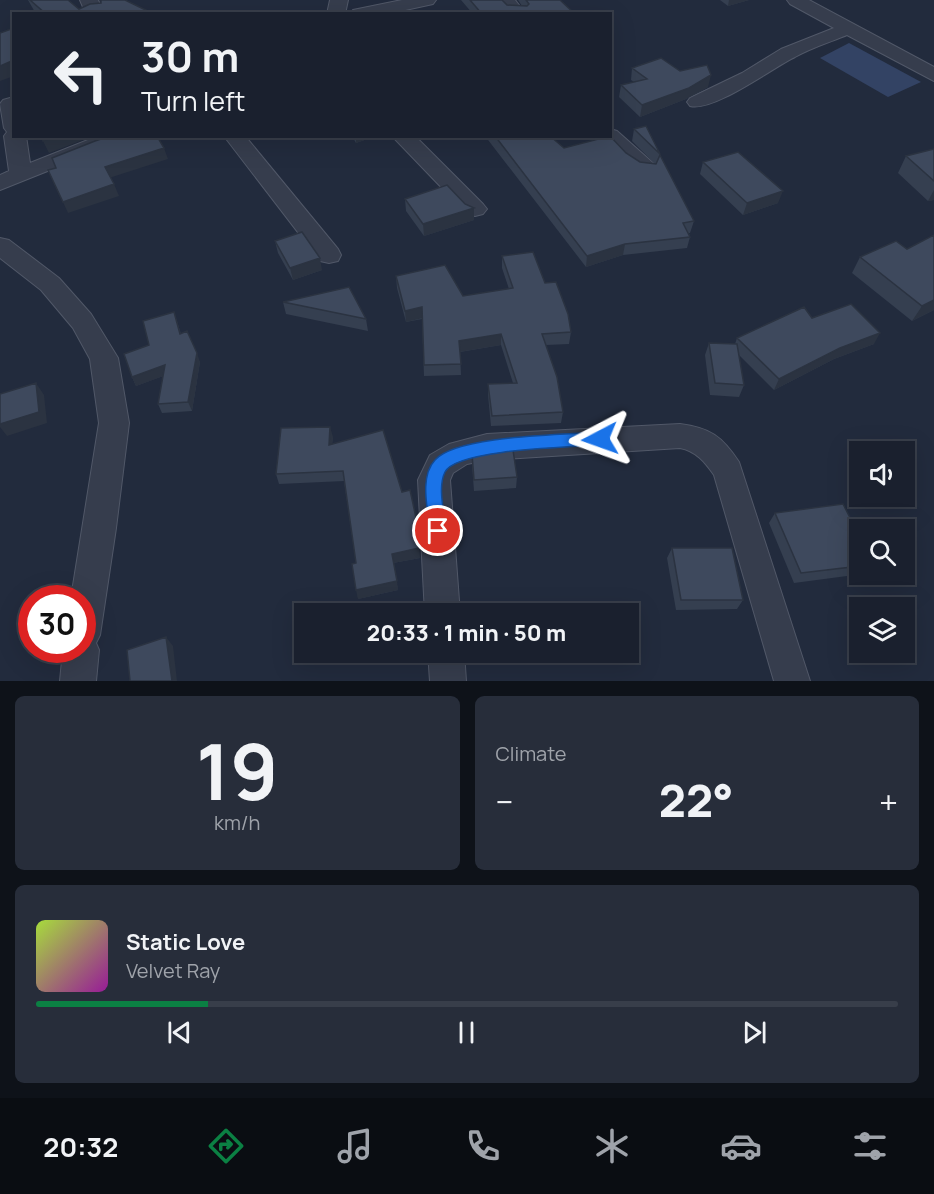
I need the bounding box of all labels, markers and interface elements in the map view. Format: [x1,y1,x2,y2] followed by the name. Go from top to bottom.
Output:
[141,27,239,85] text: 30 m
[42,36,120,114] icon: left
[141,82,245,119] text: Turn left
[568,407,632,471] position arrow
[849,441,915,663] map controls
[849,441,915,507] button: sound
[412,505,463,556] pin
[421,514,454,547] icon: arrive
[849,519,915,585] button: search
[18,585,96,663] speed limit sign: 30
[849,597,915,663] button: layers
[367,618,566,648] text: 20:33 · 1 min · 50 m
[196,717,279,823] text: 19
[496,740,567,767] text: Climate
[659,769,733,831] text: 22°
[496,779,513,824] text: −
[879,779,898,824] text: +
[214,809,261,836] text: km/h
[126,927,245,957] text: Static Love
[126,957,220,984] text: Velvet Ray
[163,1016,196,1049] icon: previous
[450,1016,483,1049] icon: pause
[738,1016,771,1049] icon: next
[205,1125,247,1167] icon: directions
[334,1125,376,1167] icon: music
[462,1125,504,1167] icon: phone
[591,1125,633,1167] icon: climate
[720,1125,762,1167] icon: car
[849,1125,891,1167] icon: filters
[43,1128,118,1165] text: 20:32

